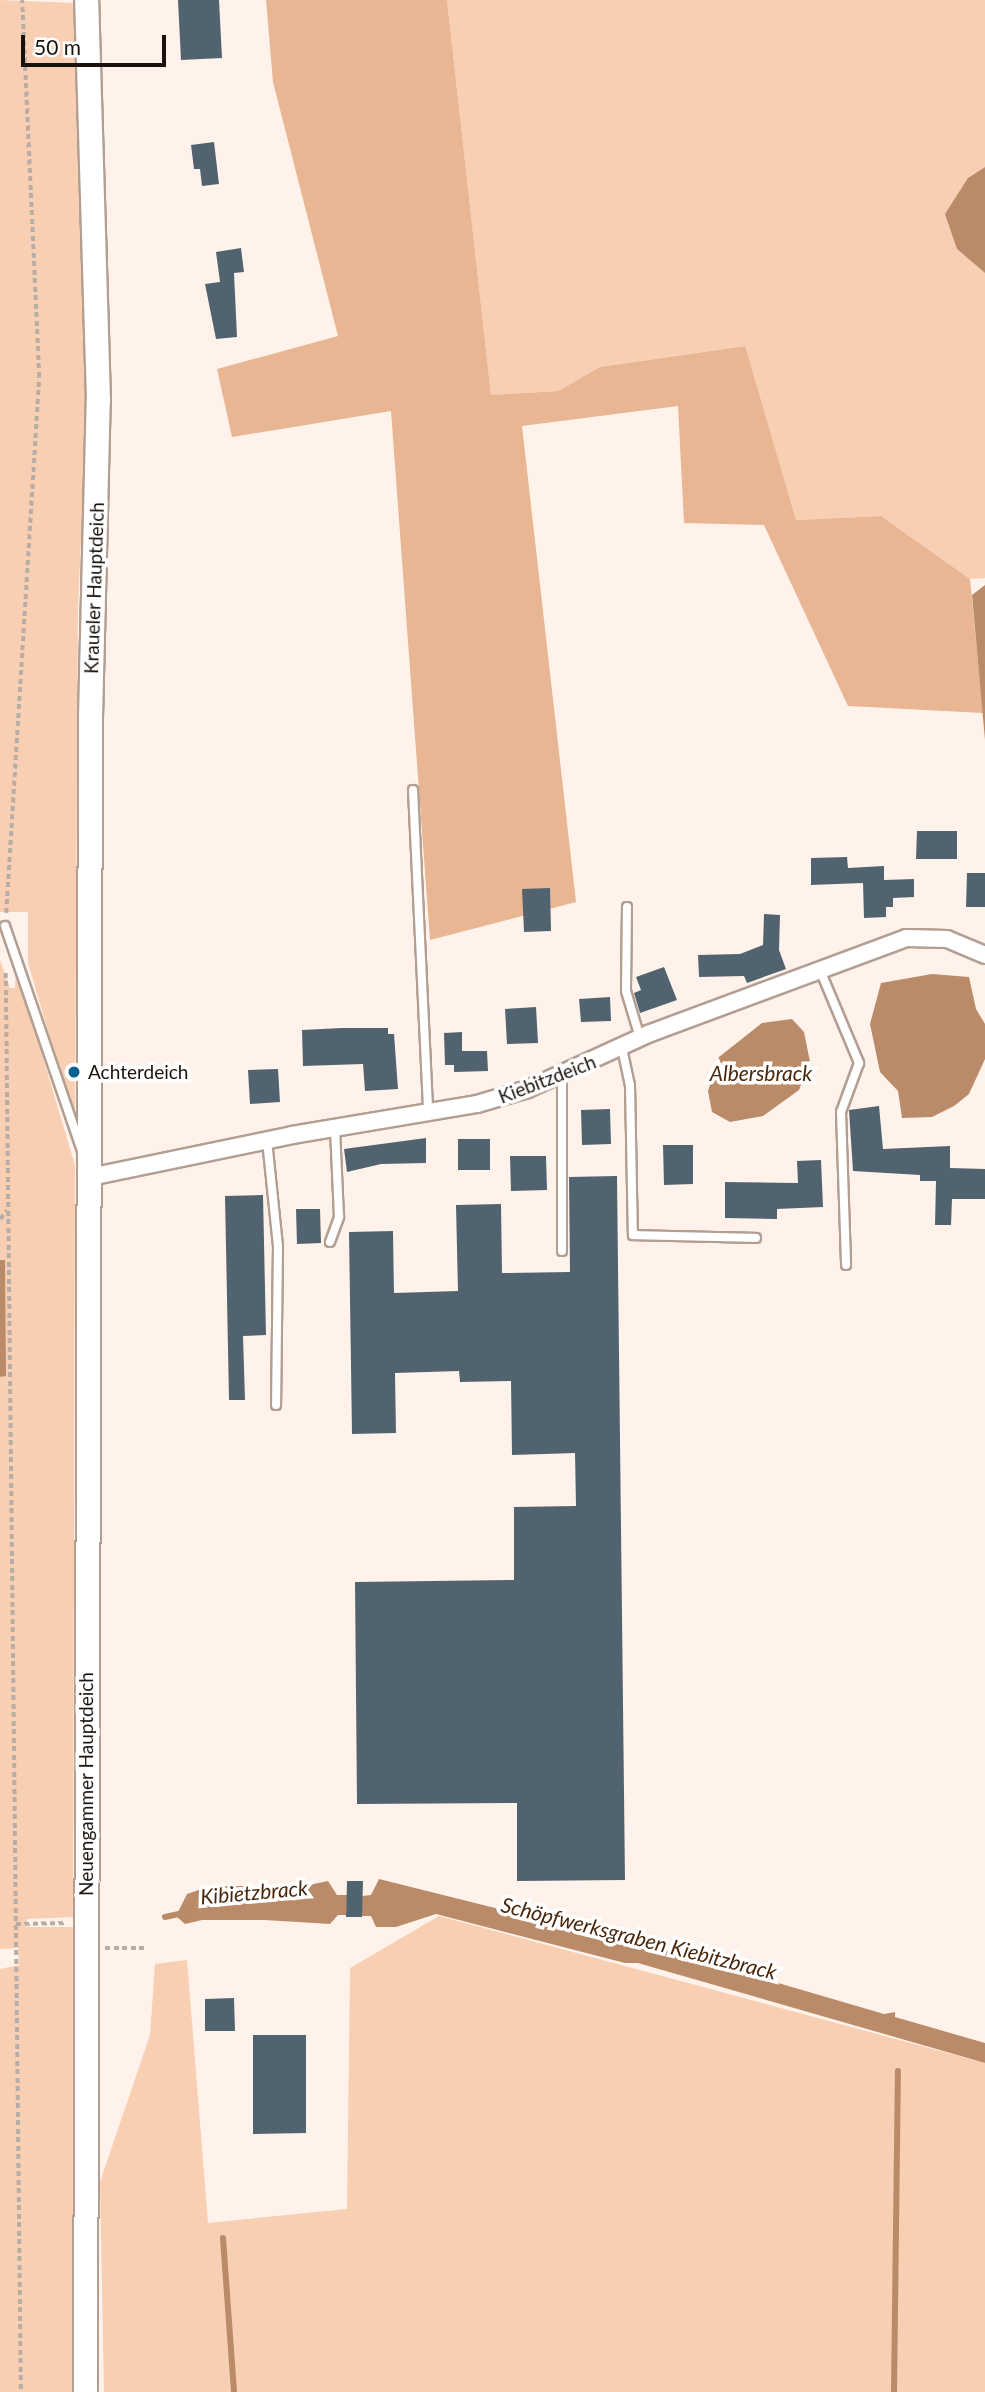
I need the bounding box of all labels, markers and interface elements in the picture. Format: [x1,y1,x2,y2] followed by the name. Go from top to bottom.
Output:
[24,21,170,65] scale bar
[34,34,81,59] text: 50 m
[80,502,108,674] street label: Kraueler Hauptdeich
[495,1050,599,1108] street label: Kiebitzdeich
[710,1060,812,1086] water label: Albersbrack
[88,1061,188,1083] place label: Achterdeich
[66,1064,82,1080] marker: Achterdeich
[75,1672,97,1896] street label: Neuengammer Hauptdeich
[199,1875,309,1909] water label: Kibietzbrack
[499,1892,779,1984] water label: Schöpfwerksgraben Kiebitzbrack

